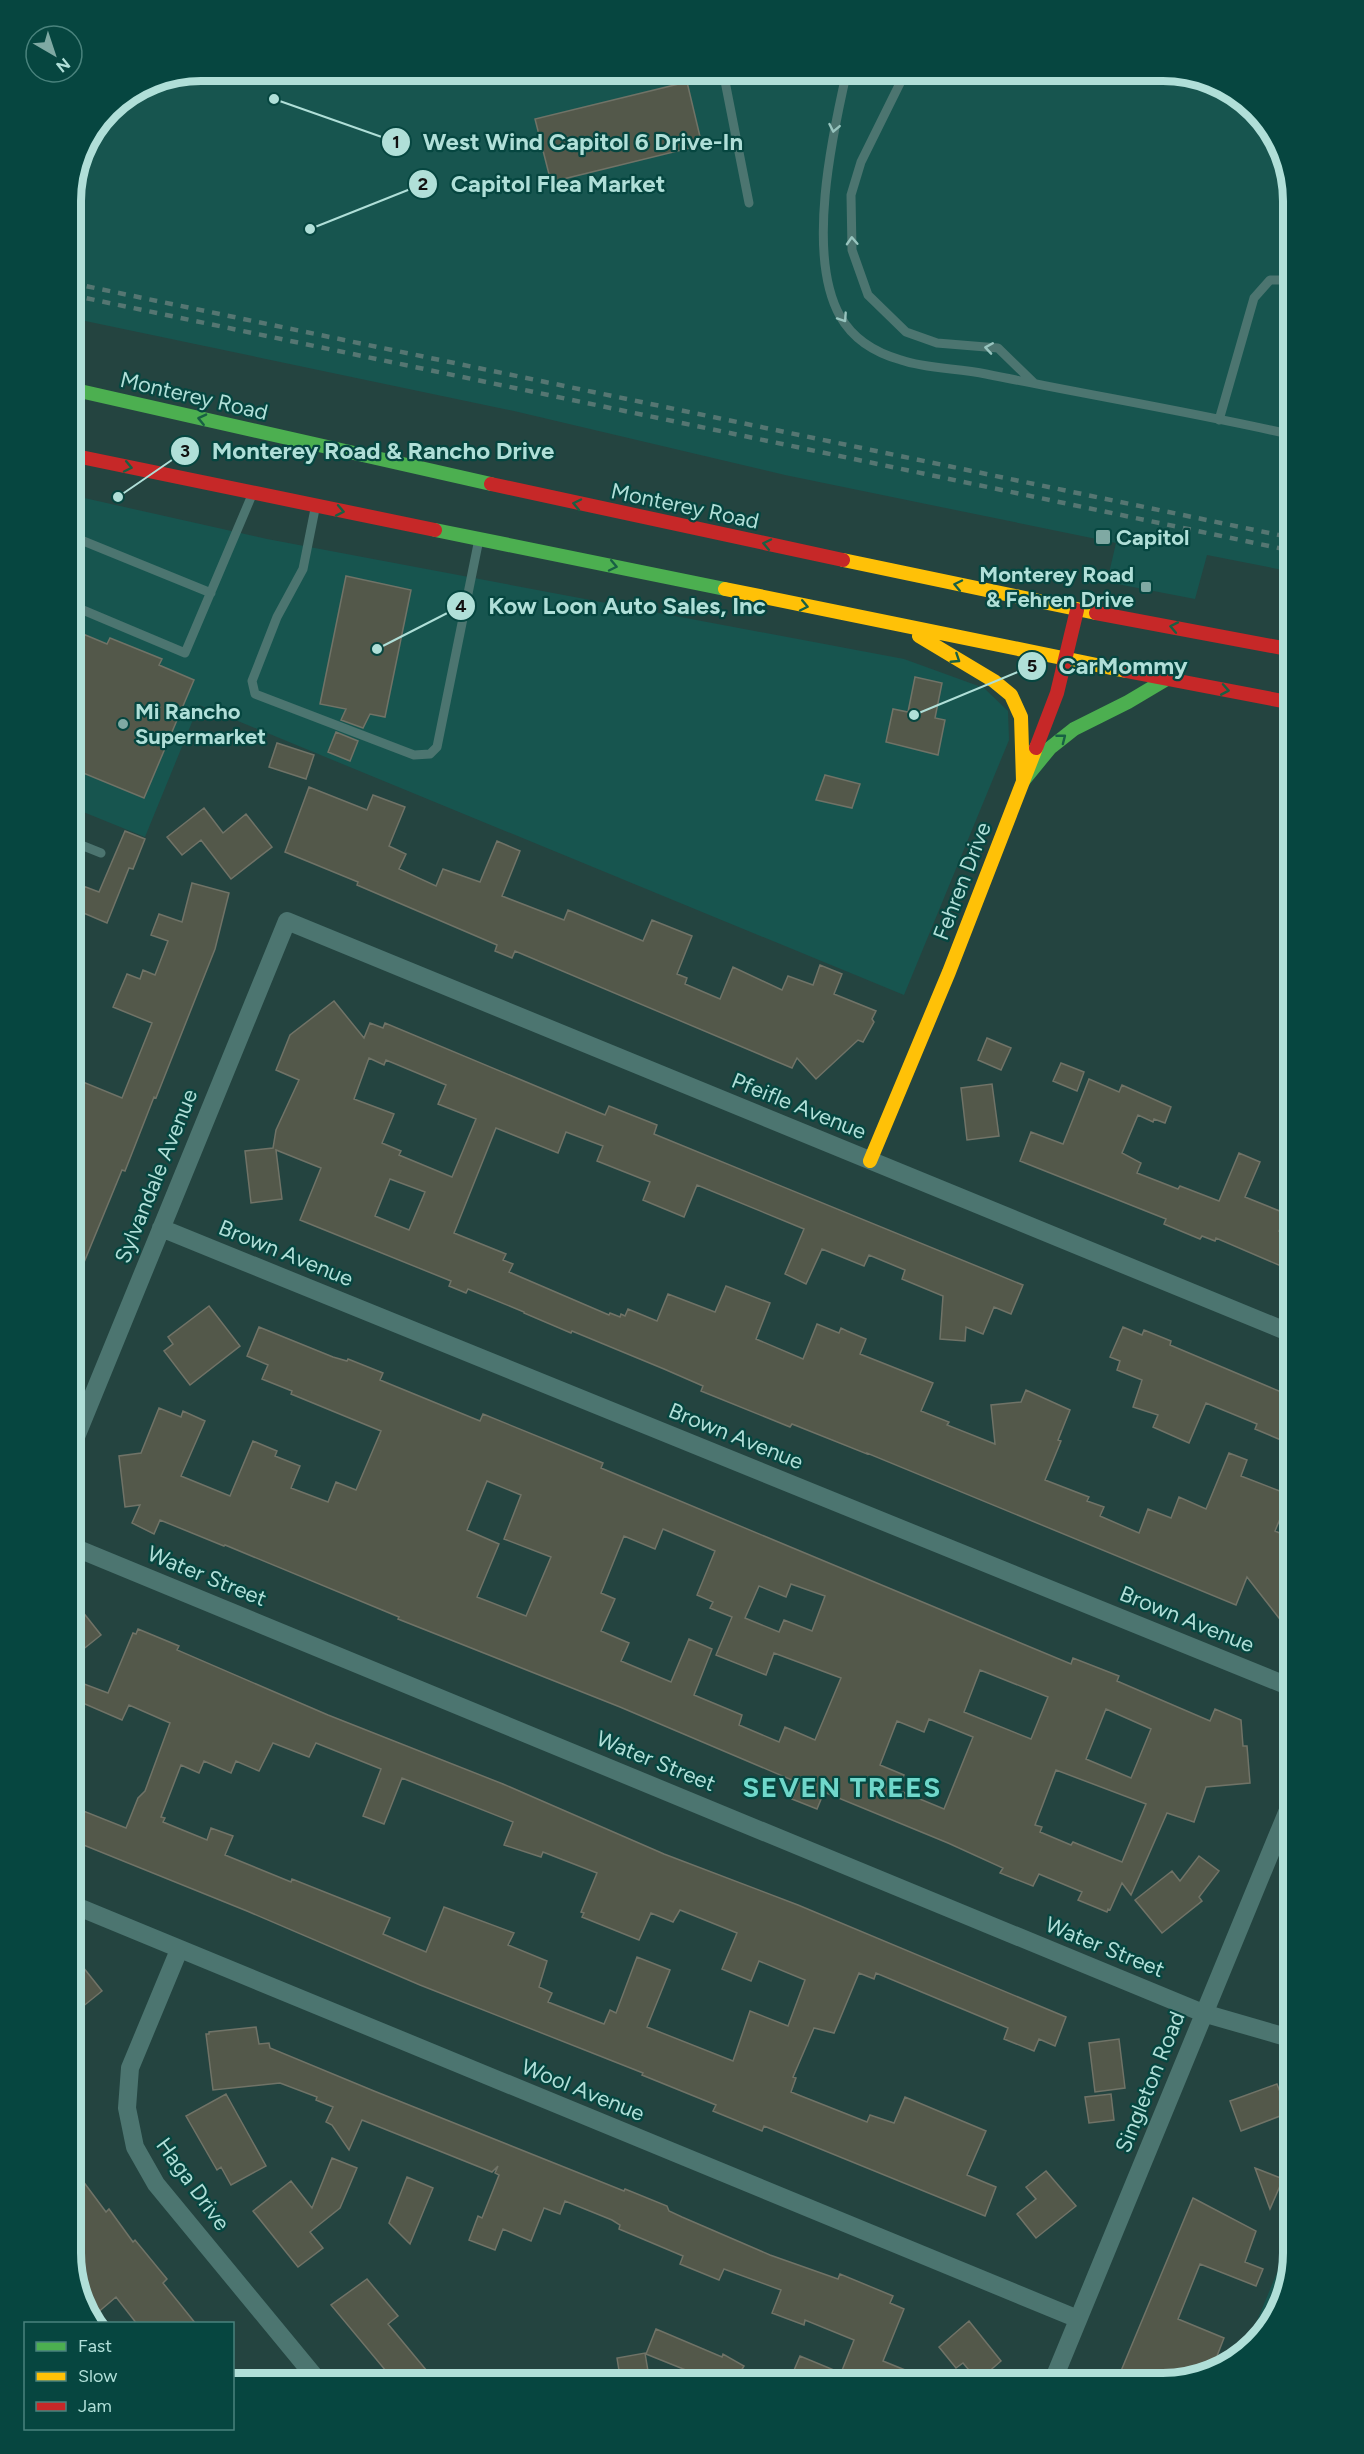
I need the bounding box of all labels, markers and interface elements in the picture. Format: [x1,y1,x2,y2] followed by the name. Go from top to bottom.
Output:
[24,24,84,84] north arrow
[52,54,74,77] text: N
[381,121,755,163] callout: West Wind Capitol 6 Drive-In
[828,123,841,133] one-way arrow
[423,127,743,156] text: West Wind Capitol 6 Drive-In
[392,131,400,153] text: 1
[408,163,677,205] callout: Capitol Flea Market
[451,169,665,198] text: Capitol Flea Market
[418,173,428,195] text: 2
[846,237,859,246] one-way arrow
[836,312,847,323] one-way arrow
[984,343,994,355] one-way arrow
[118,366,270,426] street label: Monterey Road
[197,414,207,427] one-way arrow
[170,430,566,472] callout: Monterey Road & Rancho Drive
[212,436,554,465] text: Monterey Road & Rancho Drive
[180,440,190,462] text: 3
[123,460,133,473] one-way arrow
[608,477,762,535] street label: Monterey Road
[572,498,582,511] one-way arrow
[334,503,344,516] one-way arrow
[1116,524,1190,551] place label: Capitol
[1094,528,1112,546] marker: Capitol
[763,539,773,552] one-way arrow
[608,559,618,572] one-way arrow
[979,561,1134,613] place label: Monterey Road & Fehren Drive
[954,579,964,592] one-way arrow
[1139,580,1153,594] marker: Monterey Road & Fehren Drive
[446,585,777,627] callout: Kow Loon Auto Sales, Inc
[488,591,766,620] text: Kow Loon Auto Sales, Inc
[455,595,467,617] text: 4
[799,599,809,612] one-way arrow
[1169,621,1179,634] one-way arrow
[1017,645,1200,687] callout: CarMommy
[1058,651,1188,680] text: CarMommy
[949,652,960,663] one-way arrow
[1027,655,1037,677] text: 5
[1221,684,1230,696] one-way arrow
[135,698,266,750] place label: Mi Rancho Supermarket
[116,717,130,731] marker: Mi Rancho Supermarket
[1055,735,1066,746] one-way arrow
[927,818,997,944] street label: Fehren Drive
[728,1067,870,1145] street label: Pfeifle Avenue
[109,1085,203,1267] street label: Sylvandale Avenue
[215,1214,357,1292] street label: Brown Avenue
[665,1397,807,1475] street label: Brown Avenue
[143,1540,271,1612] street label: Water Street
[1116,1580,1258,1658] street label: Brown Avenue
[592,1725,720,1797] street label: Water Street
[742,1770,942,1804] district label: SEVEN TREES
[1041,1911,1169,1983] street label: Water Street
[1109,2007,1191,2157] street label: Singleton Road
[517,2053,649,2127] street label: Wool Avenue
[150,2132,236,2236] street label: Haga Drive
[24,2322,234,2430] legend
[78,2335,112,2357] text: Fast
[78,2365,117,2387] text: Slow
[78,2395,112,2417] text: Jam

